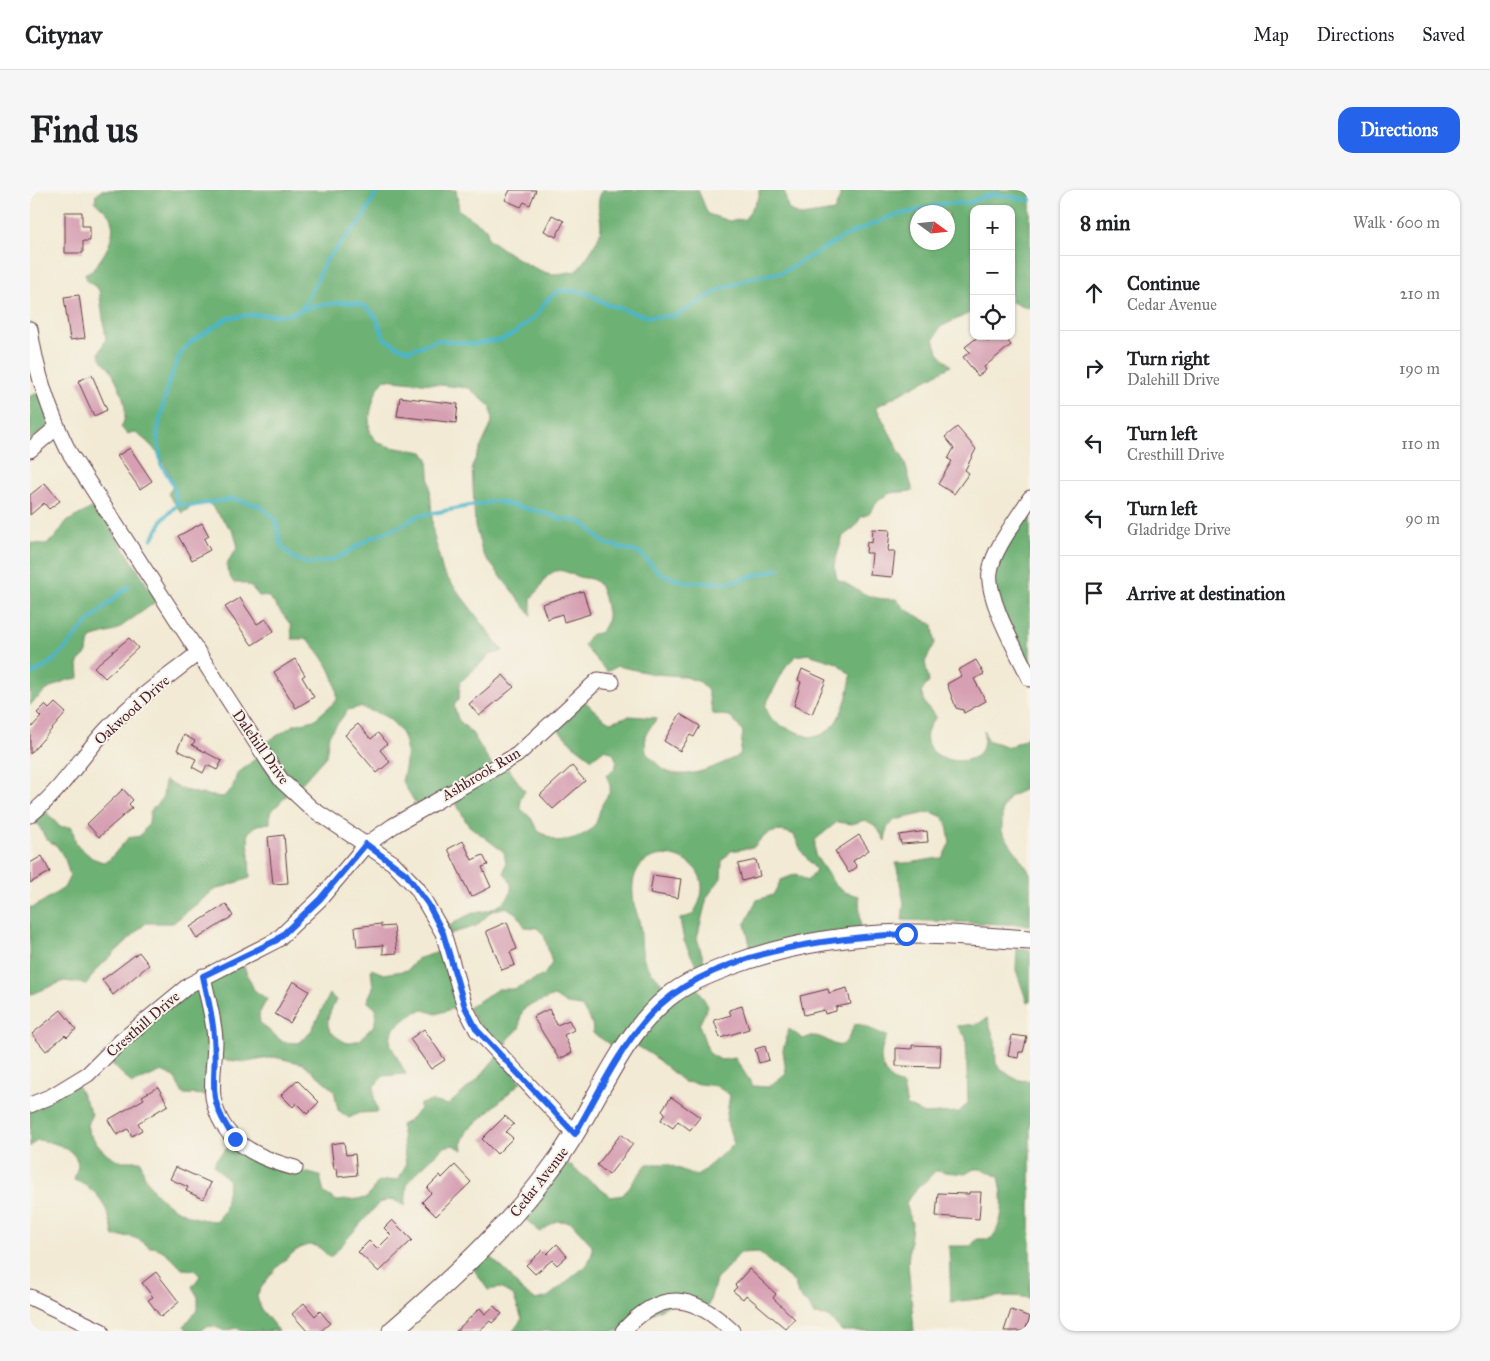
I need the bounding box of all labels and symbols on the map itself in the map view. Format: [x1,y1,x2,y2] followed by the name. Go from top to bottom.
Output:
[910,205,955,250] north arrow
[91,671,173,749] street label: Oakwood Drive
[229,706,293,788] street label: Dalehill Drive
[438,743,524,805] street label: Ashbrook Run
[895,923,918,946] route start
[103,987,183,1061] street label: Cresthill Drive
[224,1128,247,1151] route end
[506,1143,572,1221] street label: Cedar Avenue

